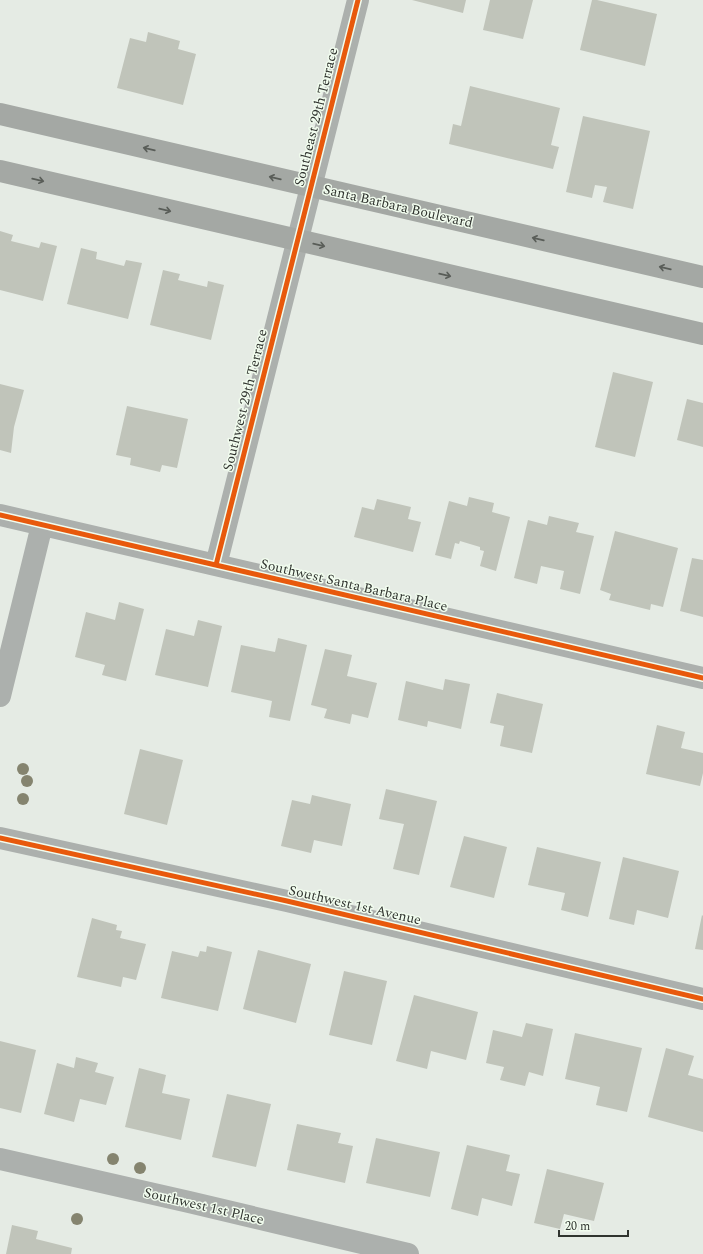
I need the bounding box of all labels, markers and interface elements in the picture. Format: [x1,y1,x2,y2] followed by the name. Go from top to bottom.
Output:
[289,45,343,188] street label: Southeast 29th Terrace
[143,144,156,152] one-way arrow
[269,174,282,181] one-way arrow
[31,177,44,185] one-way arrow
[321,179,475,233] street label: Santa Barbara Boulevard
[158,206,171,214] one-way arrow
[532,235,545,242] one-way arrow
[312,242,325,250] one-way arrow
[659,264,672,272] one-way arrow
[438,271,451,279] one-way arrow
[217,327,273,473] street label: Southwest 29th Terrace
[258,553,450,617] street label: Southwest Santa Barbara Place
[287,880,424,931] street label: Southwest 1st Avenue
[142,1182,266,1230] street label: Southwest 1st Place
[559,1212,628,1238] scale bar
[565,1217,590,1236] text: 20 m

